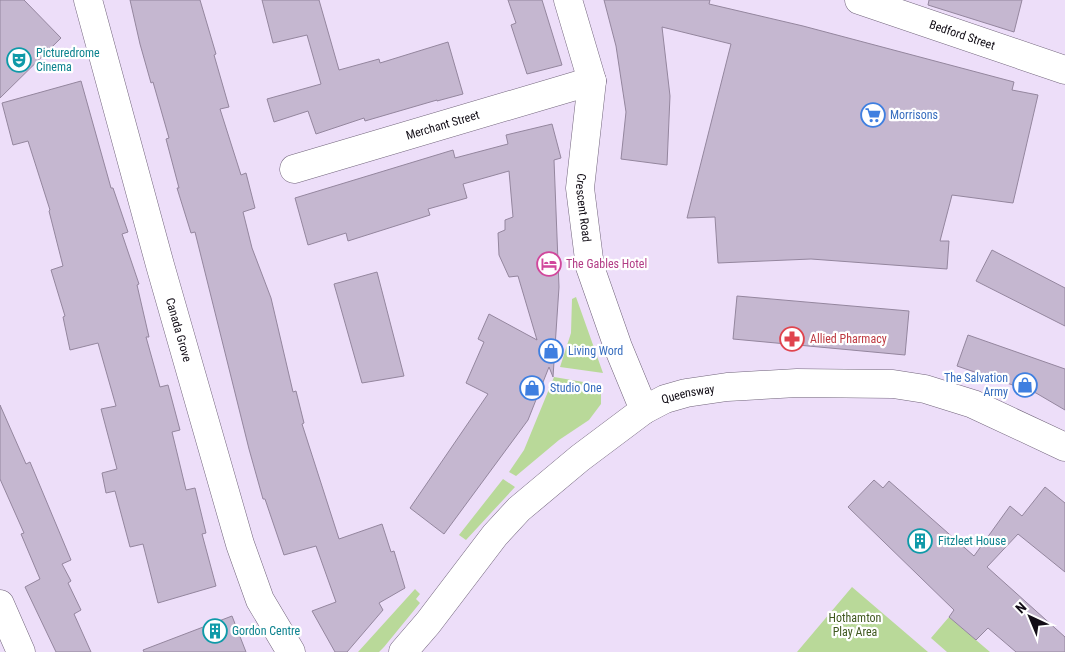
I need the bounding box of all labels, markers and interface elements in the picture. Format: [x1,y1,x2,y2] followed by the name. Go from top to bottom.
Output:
[928,17,997,53] street label: Bedford Street
[36,46,100,74] place label: Picturedrome Cinema
[6,47,32,73] theatre icon: Picturedrome Cinema
[860,102,886,128] supermarket icon: Morrisons
[404,108,481,143] street label: Merchant Street
[890,108,938,122] place label: Morrisons
[573,173,594,243] street label: Crescent Road
[536,251,562,277] hotel icon: The Gables Hotel
[566,257,647,271] place label: The Gables Hotel
[163,296,194,364] street label: Canada Grove
[779,326,805,352] pharmacy icon: Allied Pharmacy
[810,332,887,346] place label: Allied Pharmacy
[538,338,564,364] shop icon: Living Word
[568,344,623,358] place label: Living Word
[944,371,1008,399] place label: The Salvation Army
[1012,372,1038,398] shop icon: The Salvation Army
[519,375,545,401] shop icon: Studio One
[550,381,602,395] place label: Studio One
[660,382,715,407] street label: Queensway
[907,528,933,554] building icon: Fitzleet House
[938,534,1006,548] place label: Fitzleet House
[1005,592,1055,642] north arrow
[1012,599,1030,616] text: N
[829,611,882,639] park label: Hothamton Play Area
[202,618,228,644] building icon: Gordon Centre
[232,624,301,638] place label: Gordon Centre

